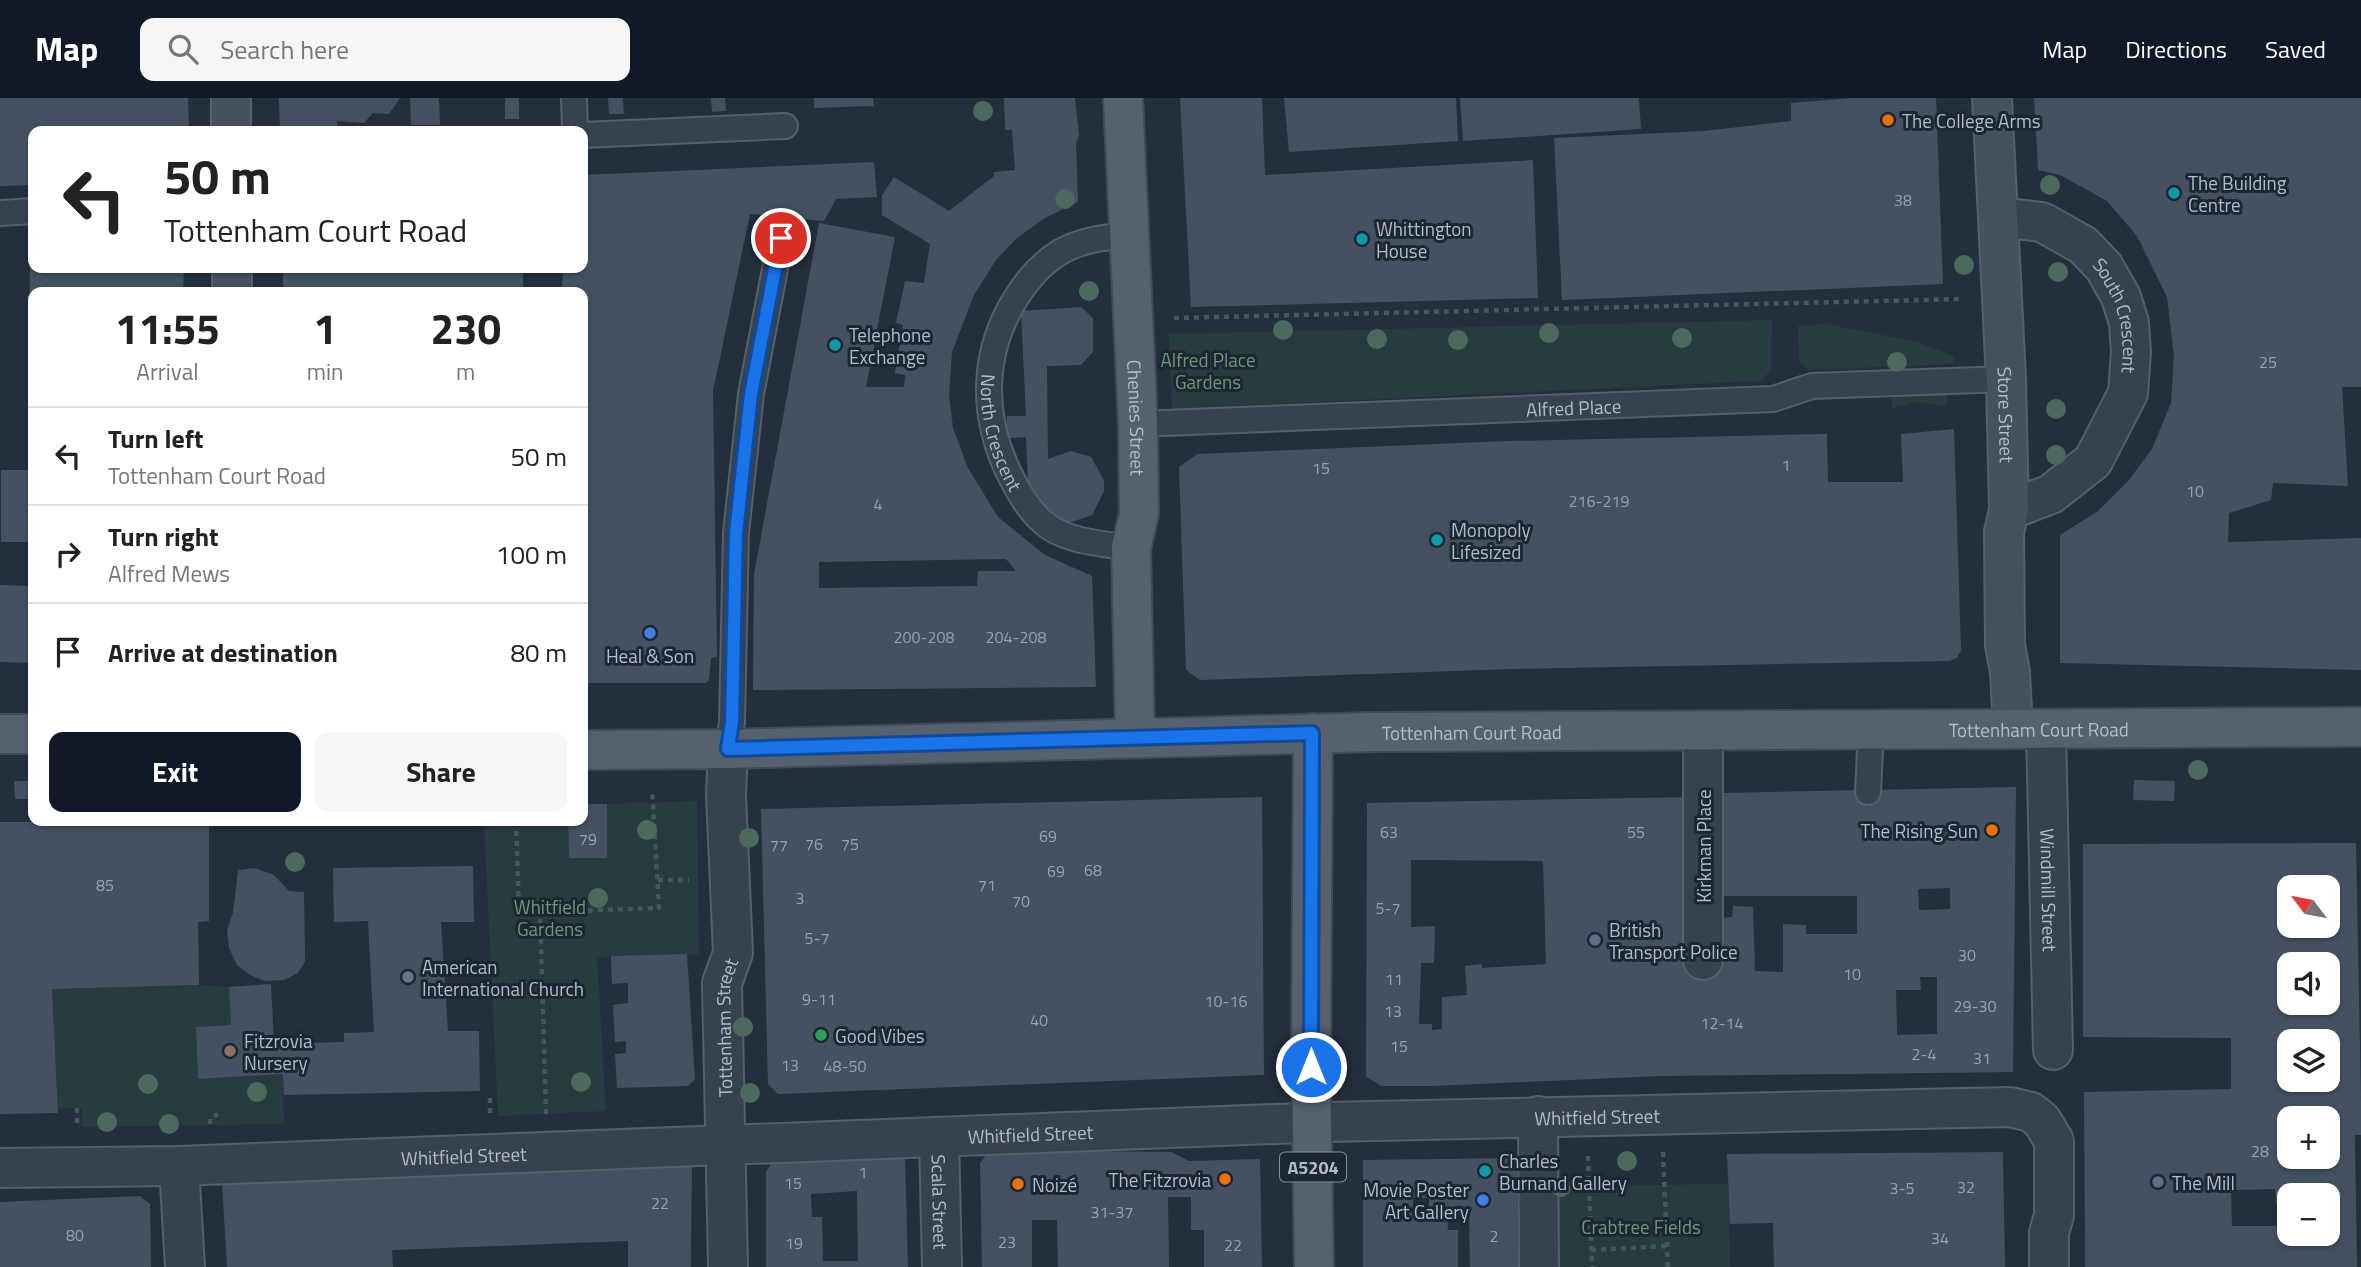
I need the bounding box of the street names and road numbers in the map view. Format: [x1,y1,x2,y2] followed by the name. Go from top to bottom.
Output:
[2087,250,2146,374] street label: South Crescent
[1121,359,1153,476] street label: Chenies Street
[1991,366,2022,463] street label: Store Street
[974,373,1030,496] street label: North Crescent
[1526,390,1622,423] street label: Alfred Place
[1949,714,2129,744] street label: Tottenham Court Road
[1382,717,1562,746] street label: Tottenham Court Road
[1689,789,1718,903] street label: Kirkman Place
[2034,828,2065,952] street label: Windmill Street
[707,953,745,1097] street label: Tottenham Street
[1534,1100,1661,1132] street label: Whitfield Street
[967,1116,1094,1150] street label: Whitfield Street
[400,1138,527,1172] street label: Whitfield Street
[1280,1152,1346,1182] road number: A5204
[925,1154,956,1250] street label: Scala Street

